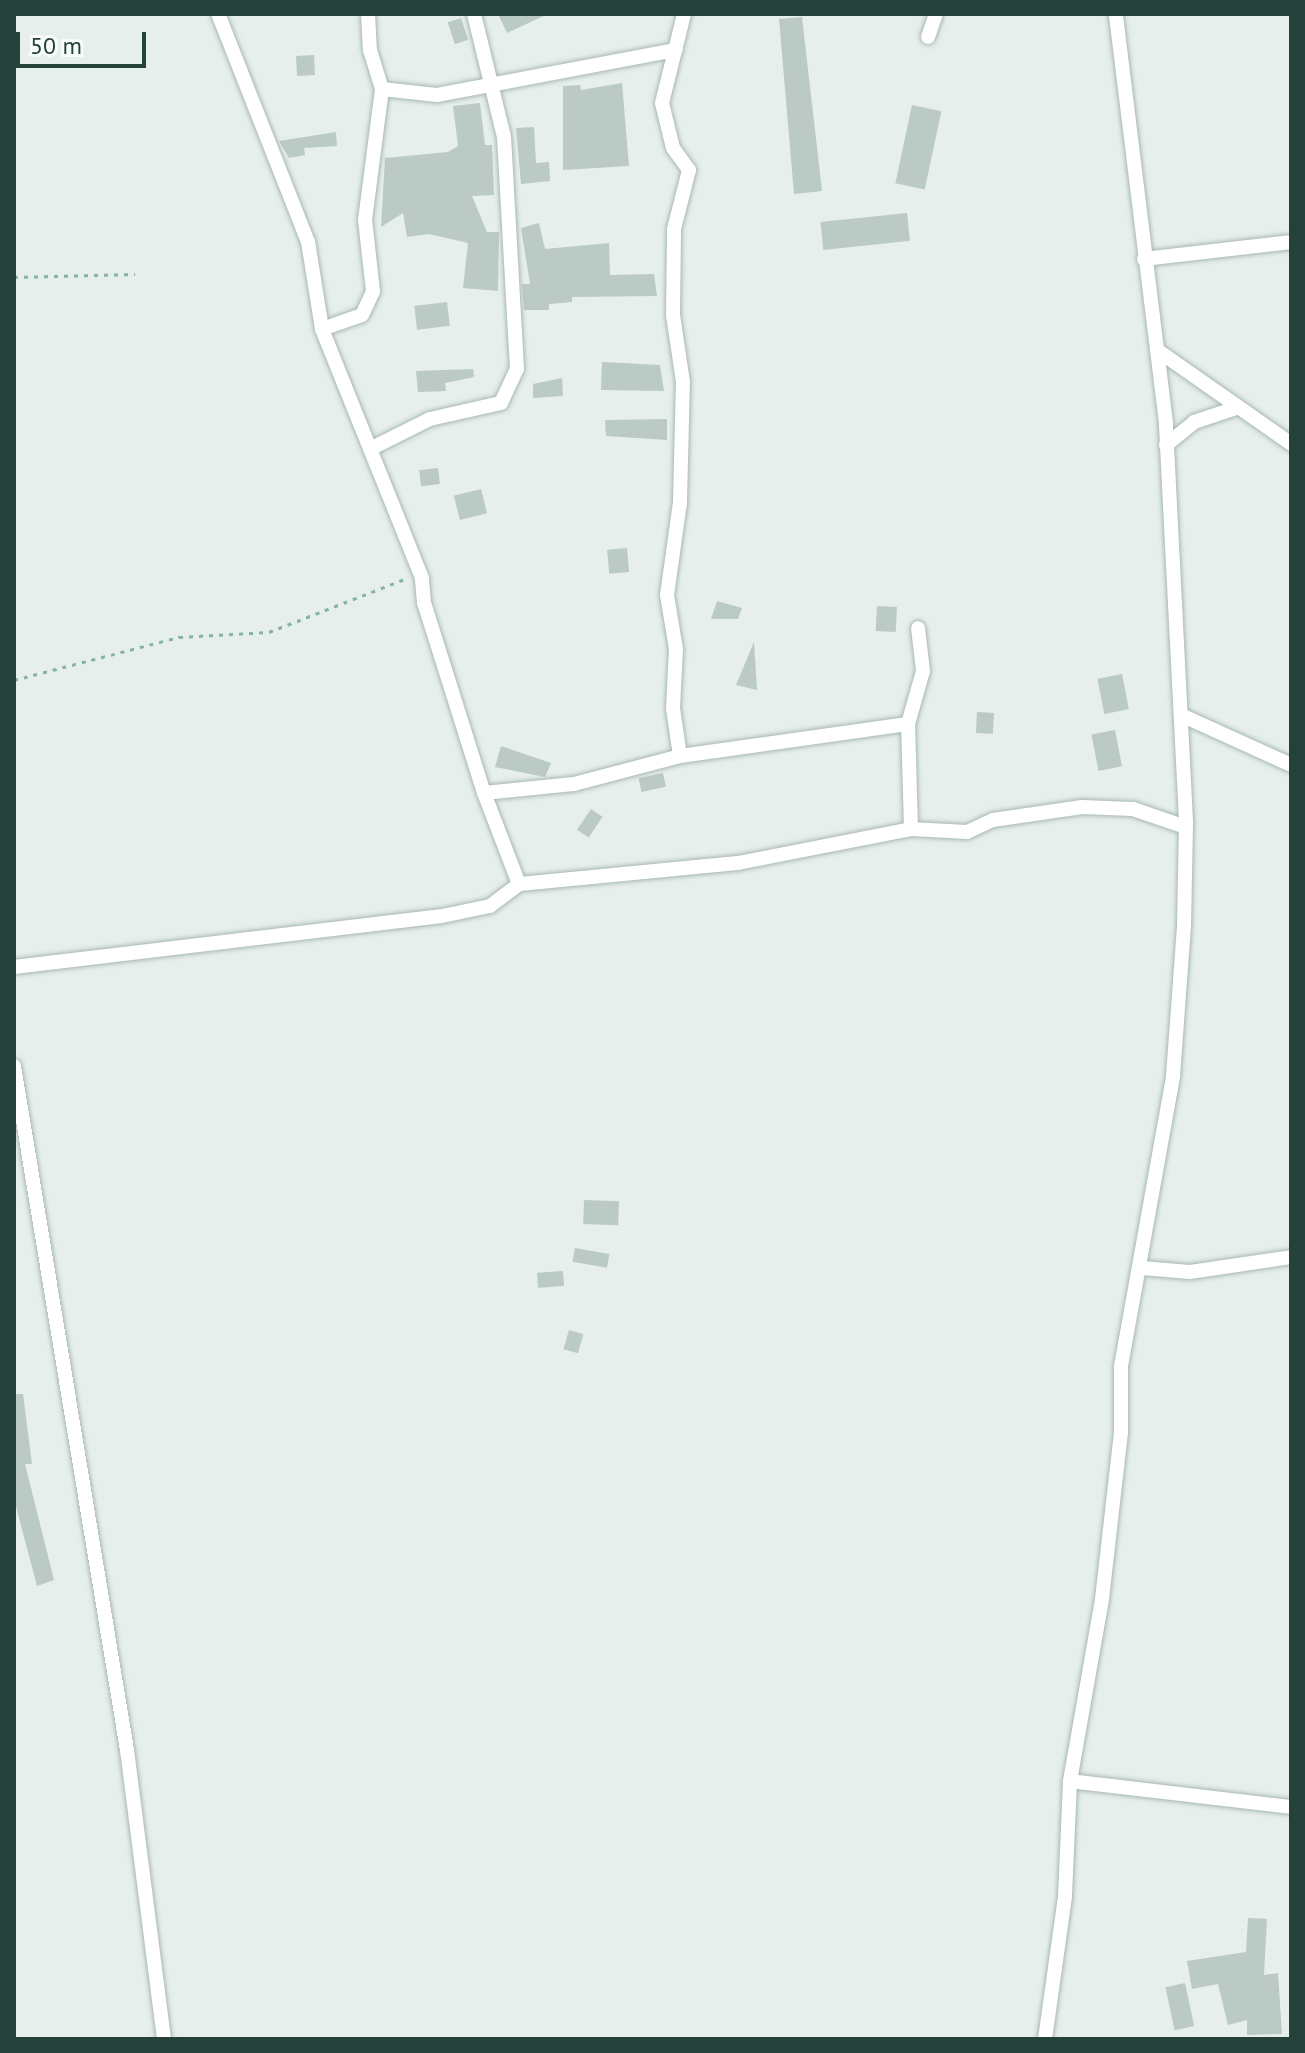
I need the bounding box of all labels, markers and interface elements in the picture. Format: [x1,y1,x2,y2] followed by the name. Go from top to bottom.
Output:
[20,16,150,66] scale bar
[30,30,82,61] text: 50 m

